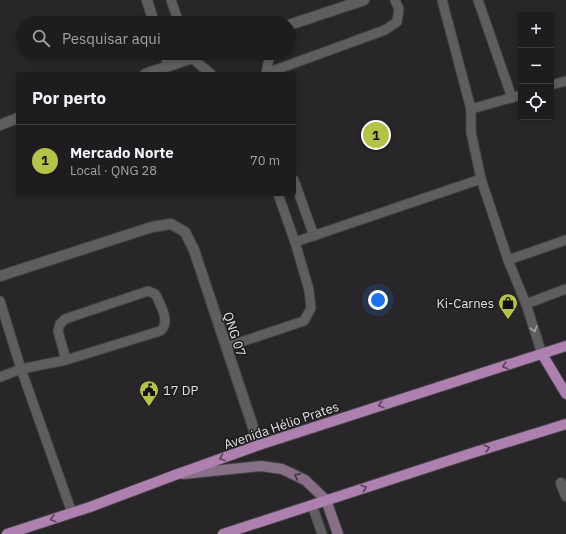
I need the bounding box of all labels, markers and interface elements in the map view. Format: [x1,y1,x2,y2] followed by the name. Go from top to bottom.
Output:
[518,12,554,120] map controls
[518,12,554,48] button: +
[16,16,296,60] search box
[30,27,52,49] icon: search
[62,29,161,48] text: Pesquisar aqui
[518,48,554,84] button: −
[518,84,554,120] button: locate
[32,87,106,109] text: Por perto
[363,120,389,150] pin: 1
[70,143,174,162] text: Mercado Norte
[41,152,49,169] text: 1
[250,152,280,169] text: 70 m
[70,162,157,179] text: Local · QNG 28
[368,290,388,310] your location
[497,292,519,320] shop icon: Ki-Carnes
[436,295,494,312] place label: Ki-Carnes
[219,310,250,359] street label: QNG 07
[529,325,538,332] one-way arrow
[501,361,508,369] one-way arrow
[138,379,160,407] public building icon: 17 DP
[163,382,198,399] place label: 17 DP
[221,398,341,453] street label: Avenida Hélio Prates
[377,400,384,409] one-way arrow
[484,444,491,453] one-way arrow
[218,454,225,462] one-way arrow
[293,472,300,480] one-way arrow
[360,484,367,493] one-way arrow
[50,514,57,523] one-way arrow

